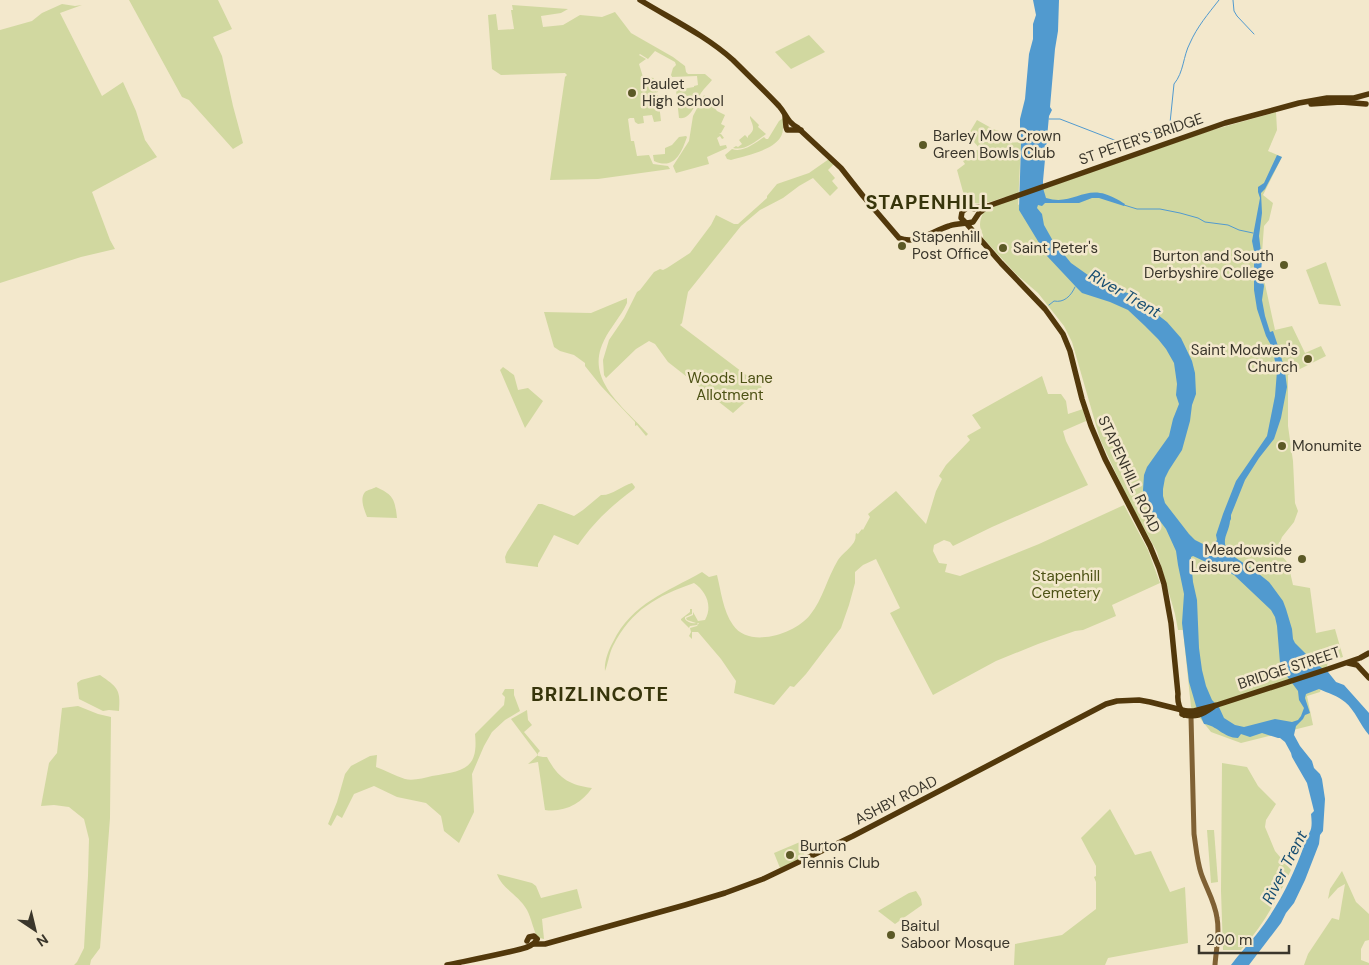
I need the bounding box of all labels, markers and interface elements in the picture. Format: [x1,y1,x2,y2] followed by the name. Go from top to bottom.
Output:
[642,74,724,111] place label: Paulet High School
[626,87,638,99] marker: Paulet High School
[1076,108,1206,170] street label: ST PETER'S BRIDGE
[933,126,1061,163] place label: Barley Mow Crown Green Bowls Club
[917,139,929,151] marker: Barley Mow Crown Green Bowls Club
[865,189,993,215] district label: STAPENHILL
[912,227,989,264] place label: Stapenhill Post Office
[1013,238,1098,258] place label: Saint Peter's
[896,240,908,252] marker: Stapenhill Post Office
[997,242,1009,254] marker: Saint Peter's
[1144,246,1274,283] place label: Burton and South Derbyshire College
[1278,259,1290,271] marker: Burton and South Derbyshire College
[1085,264,1165,323] water label: River Trent
[1191,340,1298,377] place label: Saint Modwen's Church
[1302,353,1314,365] marker: Saint Modwen's Church
[687,368,773,405] park label: Woods Lane Allotment
[1093,412,1165,536] street label: STAPENHILL ROAD
[1292,436,1362,456] place label: Monumite
[1276,440,1288,452] marker: Monumite
[1191,540,1292,577] place label: Meadowside Leisure Centre
[1296,553,1308,565] marker: Meadowside Leisure Centre
[1032,566,1101,603] park label: Stapenhill Cemetery
[1235,642,1343,694] street label: BRIDGE STREET
[531,681,669,707] district label: BRIZLINCOTE
[851,771,941,829] street label: ASHBY ROAD
[1257,826,1312,908] water label: River Trent
[800,836,880,873] place label: Burton Tennis Club
[784,849,796,861] marker: Burton Tennis Club
[10,905,60,955] north arrow
[901,916,1010,953] place label: Baitul Saboor Mosque
[1199,922,1289,954] scale bar
[885,929,897,941] marker: Baitul Saboor Mosque
[33,930,52,951] text: N
[1206,930,1252,950] text: 200 m

